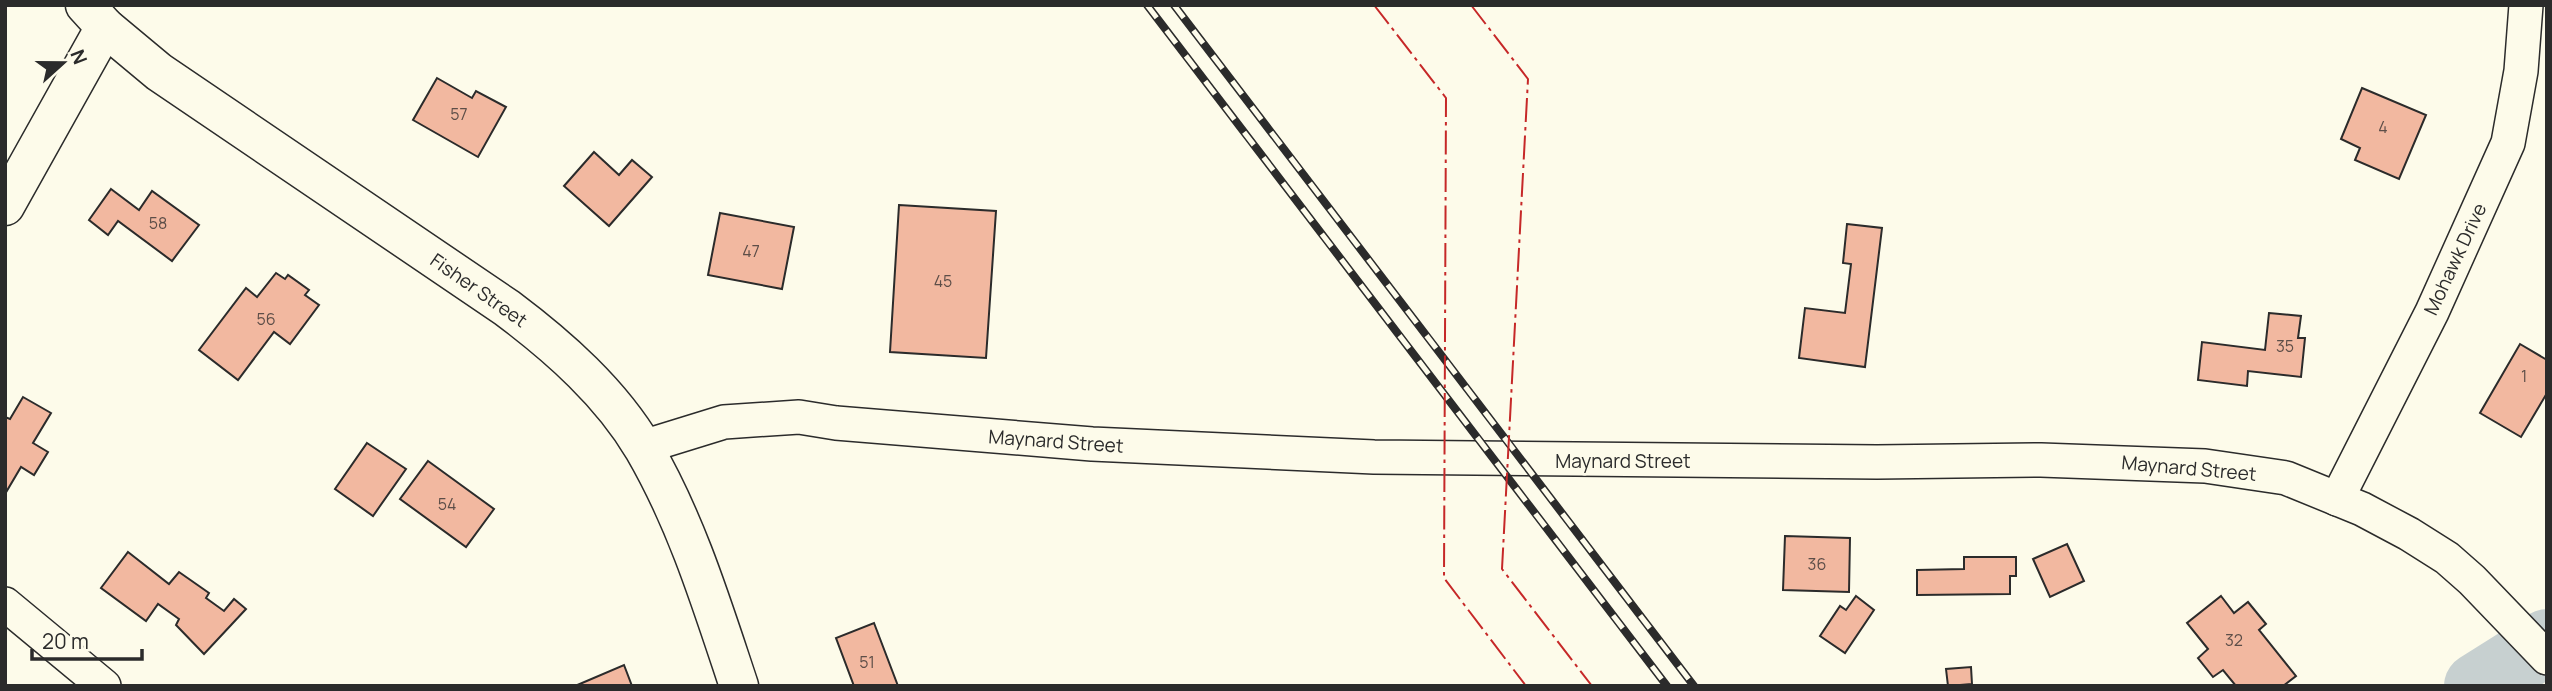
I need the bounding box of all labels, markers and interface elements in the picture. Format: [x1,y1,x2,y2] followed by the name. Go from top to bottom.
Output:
[28,28,98,98] north arrow
[64,46,93,68] text: N
[450,103,468,125] house number: 57
[2378,116,2388,138] house number: 4
[2418,199,2492,319] street label: Mohawk Drive
[149,212,167,234] house number: 58
[742,240,760,262] house number: 47
[425,247,533,333] street label: Fisher Street
[934,270,952,292] house number: 45
[256,308,276,330] house number: 56
[2276,335,2294,357] house number: 35
[2521,365,2527,387] house number: 1
[988,423,1124,459] street label: Maynard Street
[1555,448,1691,474] street label: Maynard Street
[2120,449,2258,487] street label: Maynard Street
[438,493,456,515] house number: 54
[1808,553,1826,575] house number: 36
[32,618,142,662] scale bar
[42,627,89,655] text: 20 m
[2225,629,2243,651] house number: 32
[859,651,875,673] house number: 51

